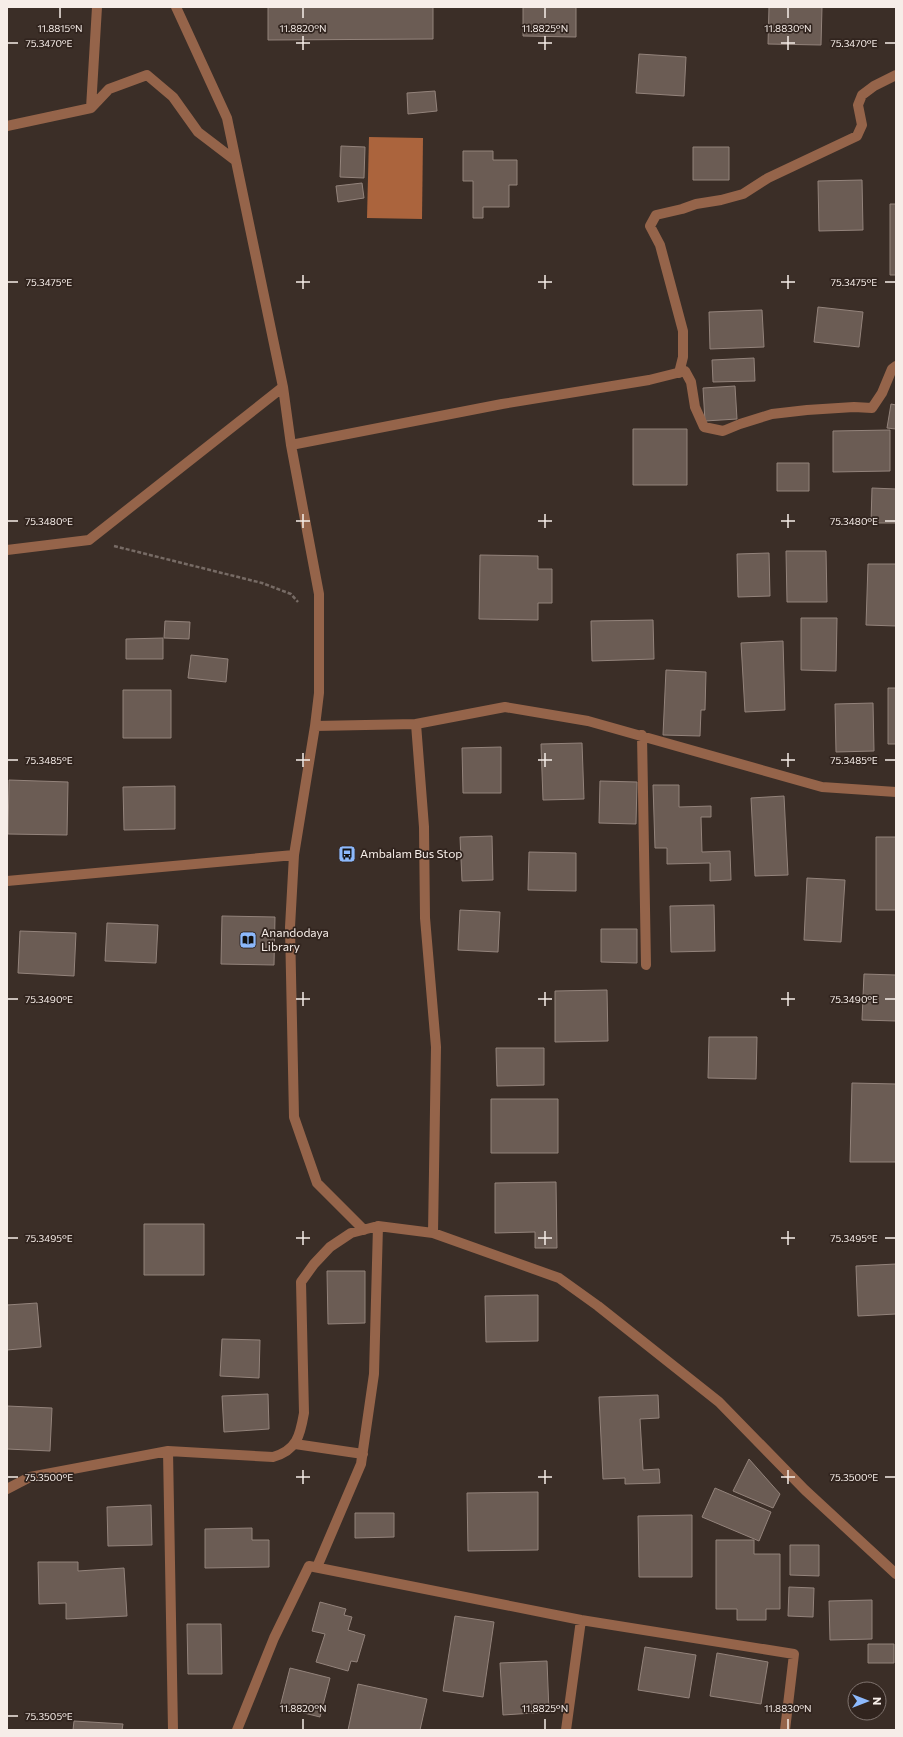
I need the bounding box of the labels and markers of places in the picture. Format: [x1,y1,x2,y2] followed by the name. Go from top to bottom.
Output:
[337,844,357,864] bus stop icon: Ambalam Bus Stop
[360,846,462,860] place label: Ambalam Bus Stop
[261,925,329,953] place label: Anandodaya Library
[238,930,258,950] library icon: Anandodaya Library

